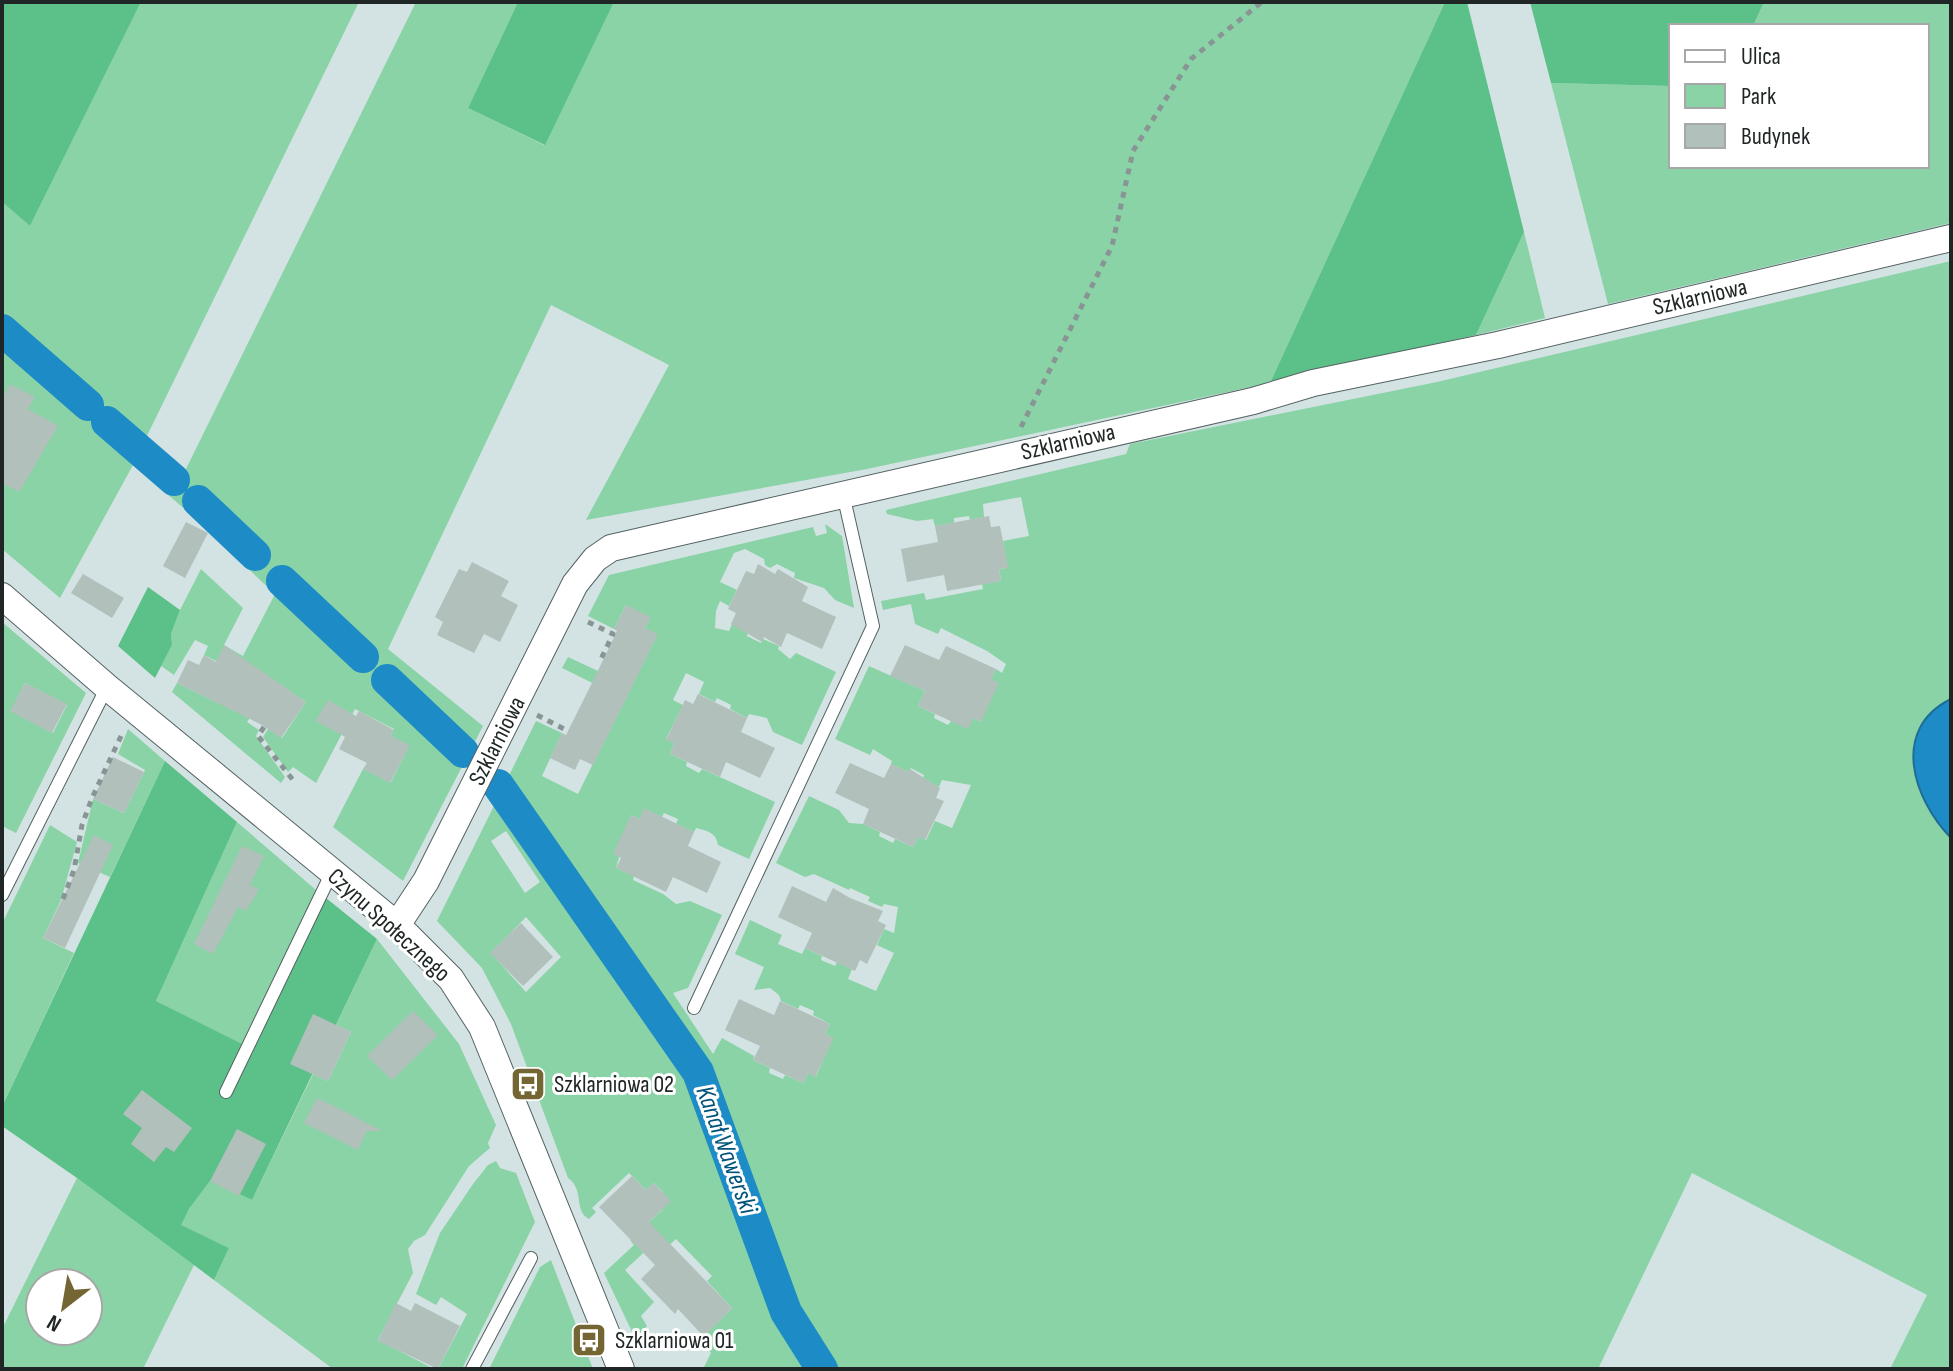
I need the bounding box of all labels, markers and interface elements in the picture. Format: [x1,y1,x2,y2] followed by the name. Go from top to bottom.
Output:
[1669,24,1929,168] legend
[1741,42,1781,71] text: Ulica
[1741,82,1776,111] text: Park
[1741,122,1810,151] text: Budynek
[1650,272,1750,322] street label: Szklarniowa
[1018,417,1118,467] street label: Szklarniowa
[462,692,532,790] street label: Szklarniowa
[322,862,456,988] street label: Czynu Społecznego
[509,1065,547,1103] bus stop icon: Szklarniowa 02
[554,1070,674,1099] place label: Szklarniowa 02
[689,1082,764,1219] water label: Kanał Wawerski
[24,1267,104,1347] north arrow
[42,1308,66,1337] text: N
[570,1321,608,1359] bus stop icon: Szklarniowa 01
[615,1326,734,1355] place label: Szklarniowa 01

